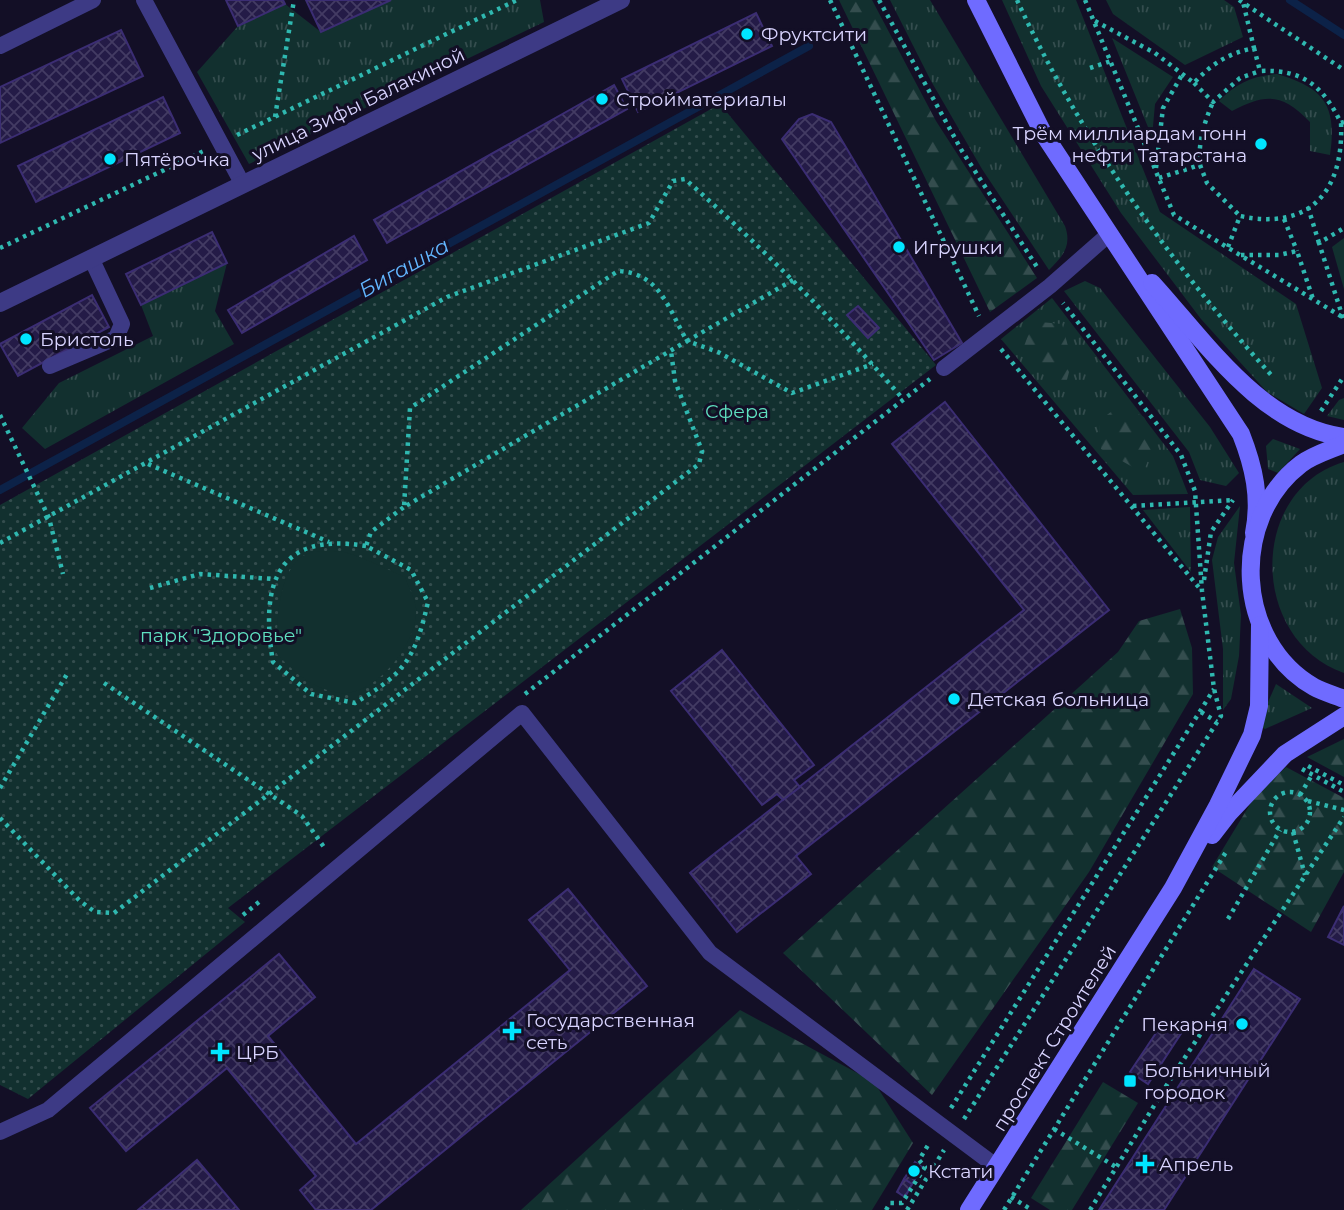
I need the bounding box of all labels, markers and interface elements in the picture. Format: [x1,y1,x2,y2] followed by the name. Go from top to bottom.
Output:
[761,23,867,46] place label: Фруктсити
[739,26,755,42] marker: Фруктсити
[247,43,468,167] street label: улица Зифы Балакиной
[616,88,787,111] place label: Стройматериалы
[594,91,610,107] marker: Стройматериалы
[1012,122,1247,167] place label: Трём миллиардам тонн нефти Татарстана
[1253,136,1269,152] marker: Трём миллиардам тонн нефти Татарстана
[124,148,230,171] place label: Пятёрочка
[102,151,118,167] marker: Пятёрочка
[354,233,453,303] water label: Бигашка
[913,236,1003,259] place label: Игрушки
[891,239,907,255] marker: Игрушки
[40,328,134,351] place label: Бристоль
[18,331,34,347] marker: Бристоль
[705,400,769,423] park label: Сфера
[140,624,302,647] park label: парк "Здоровье"
[968,688,1149,711] place label: Детская больница
[946,691,962,707] marker: Детская больница
[988,941,1121,1136] street label: проспект Строителей
[526,1009,695,1054] place label: Государственная сеть
[1141,1013,1228,1036] place label: Пекарня
[1234,1016,1250,1032] marker: Пекарня
[504,1023,520,1039] marker: Государственная сеть
[236,1041,279,1064] place label: ЦРБ
[210,1042,230,1062] marker: ЦРБ
[1144,1059,1271,1104] place label: Больничный городок
[1122,1073,1138,1089] marker: Больничный городок
[1159,1153,1234,1176] place label: Апрель
[1137,1156,1153,1172] marker: Апрель
[928,1160,993,1183] place label: Кстати
[906,1163,922,1179] marker: Кстати

